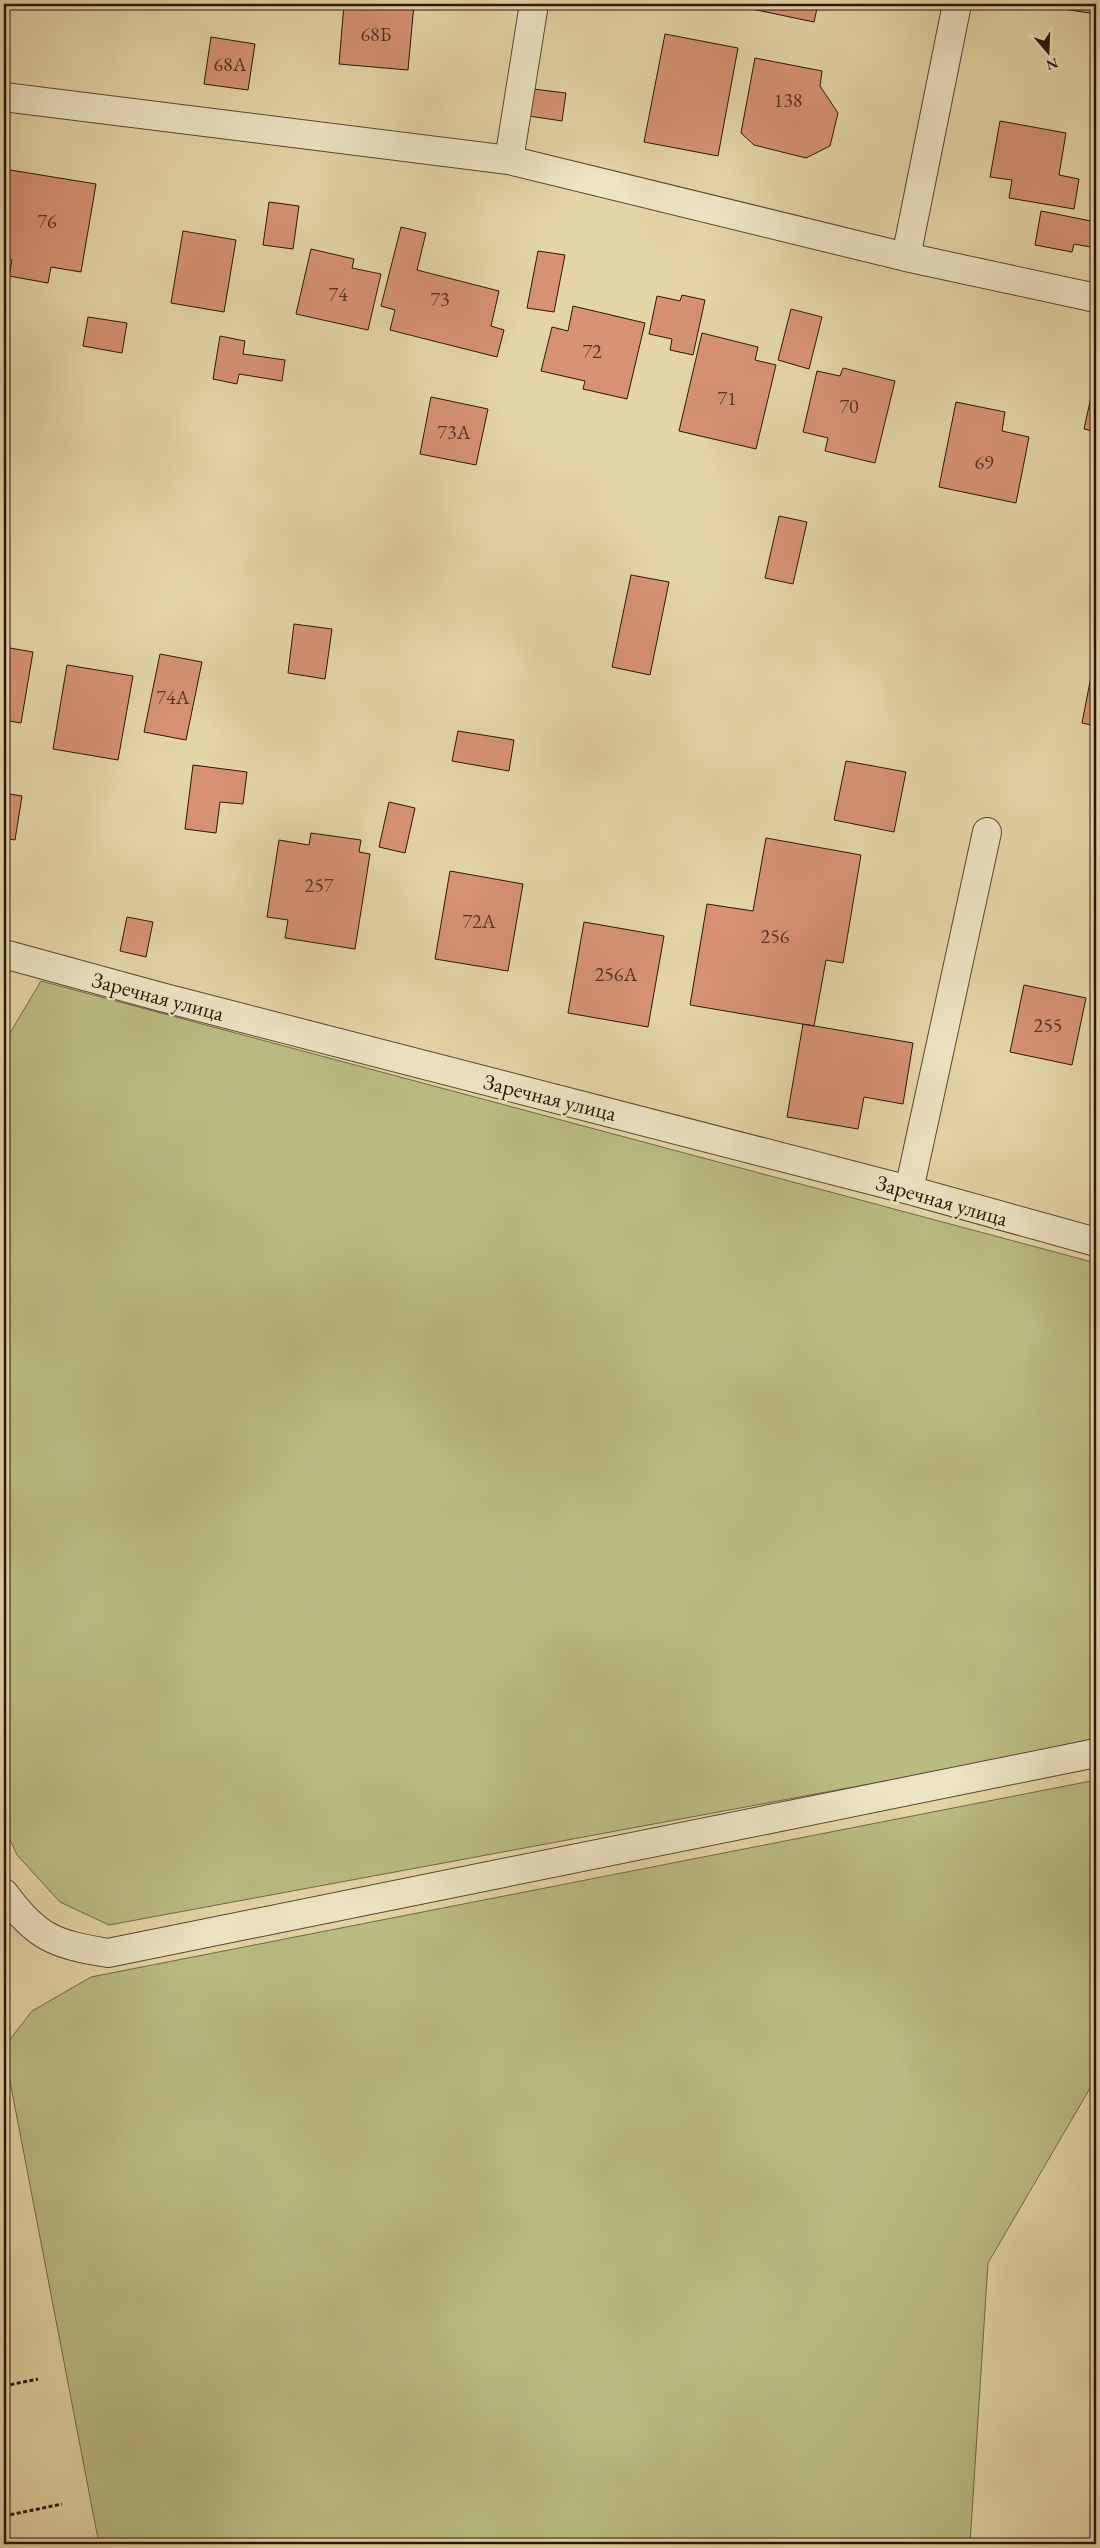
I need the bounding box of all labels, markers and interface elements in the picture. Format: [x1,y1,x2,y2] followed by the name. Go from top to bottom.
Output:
[361,21,392,47] house number: 68Б
[1022,28,1072,78] north arrow
[213,51,247,77] house number: 68А
[1043,54,1061,75] text: N
[774,87,802,113] house number: 138
[37,208,57,234] house number: 76
[328,281,348,307] house number: 74
[430,286,450,312] house number: 73
[582,338,602,364] house number: 72
[717,385,737,411] house number: 71
[839,393,859,419] house number: 70
[437,419,471,445] house number: 73А
[974,449,994,475] house number: 69
[156,684,190,710] house number: 74А
[305,872,334,898] house number: 257
[462,908,496,934] house number: 72А
[761,923,790,949] house number: 256
[595,961,637,987] house number: 256А
[89,965,227,1028] street label: Заречная улица
[1034,1012,1062,1038] house number: 255
[481,1067,619,1128] street label: Заречная улица
[873,1168,1011,1233] street label: Заречная улица

